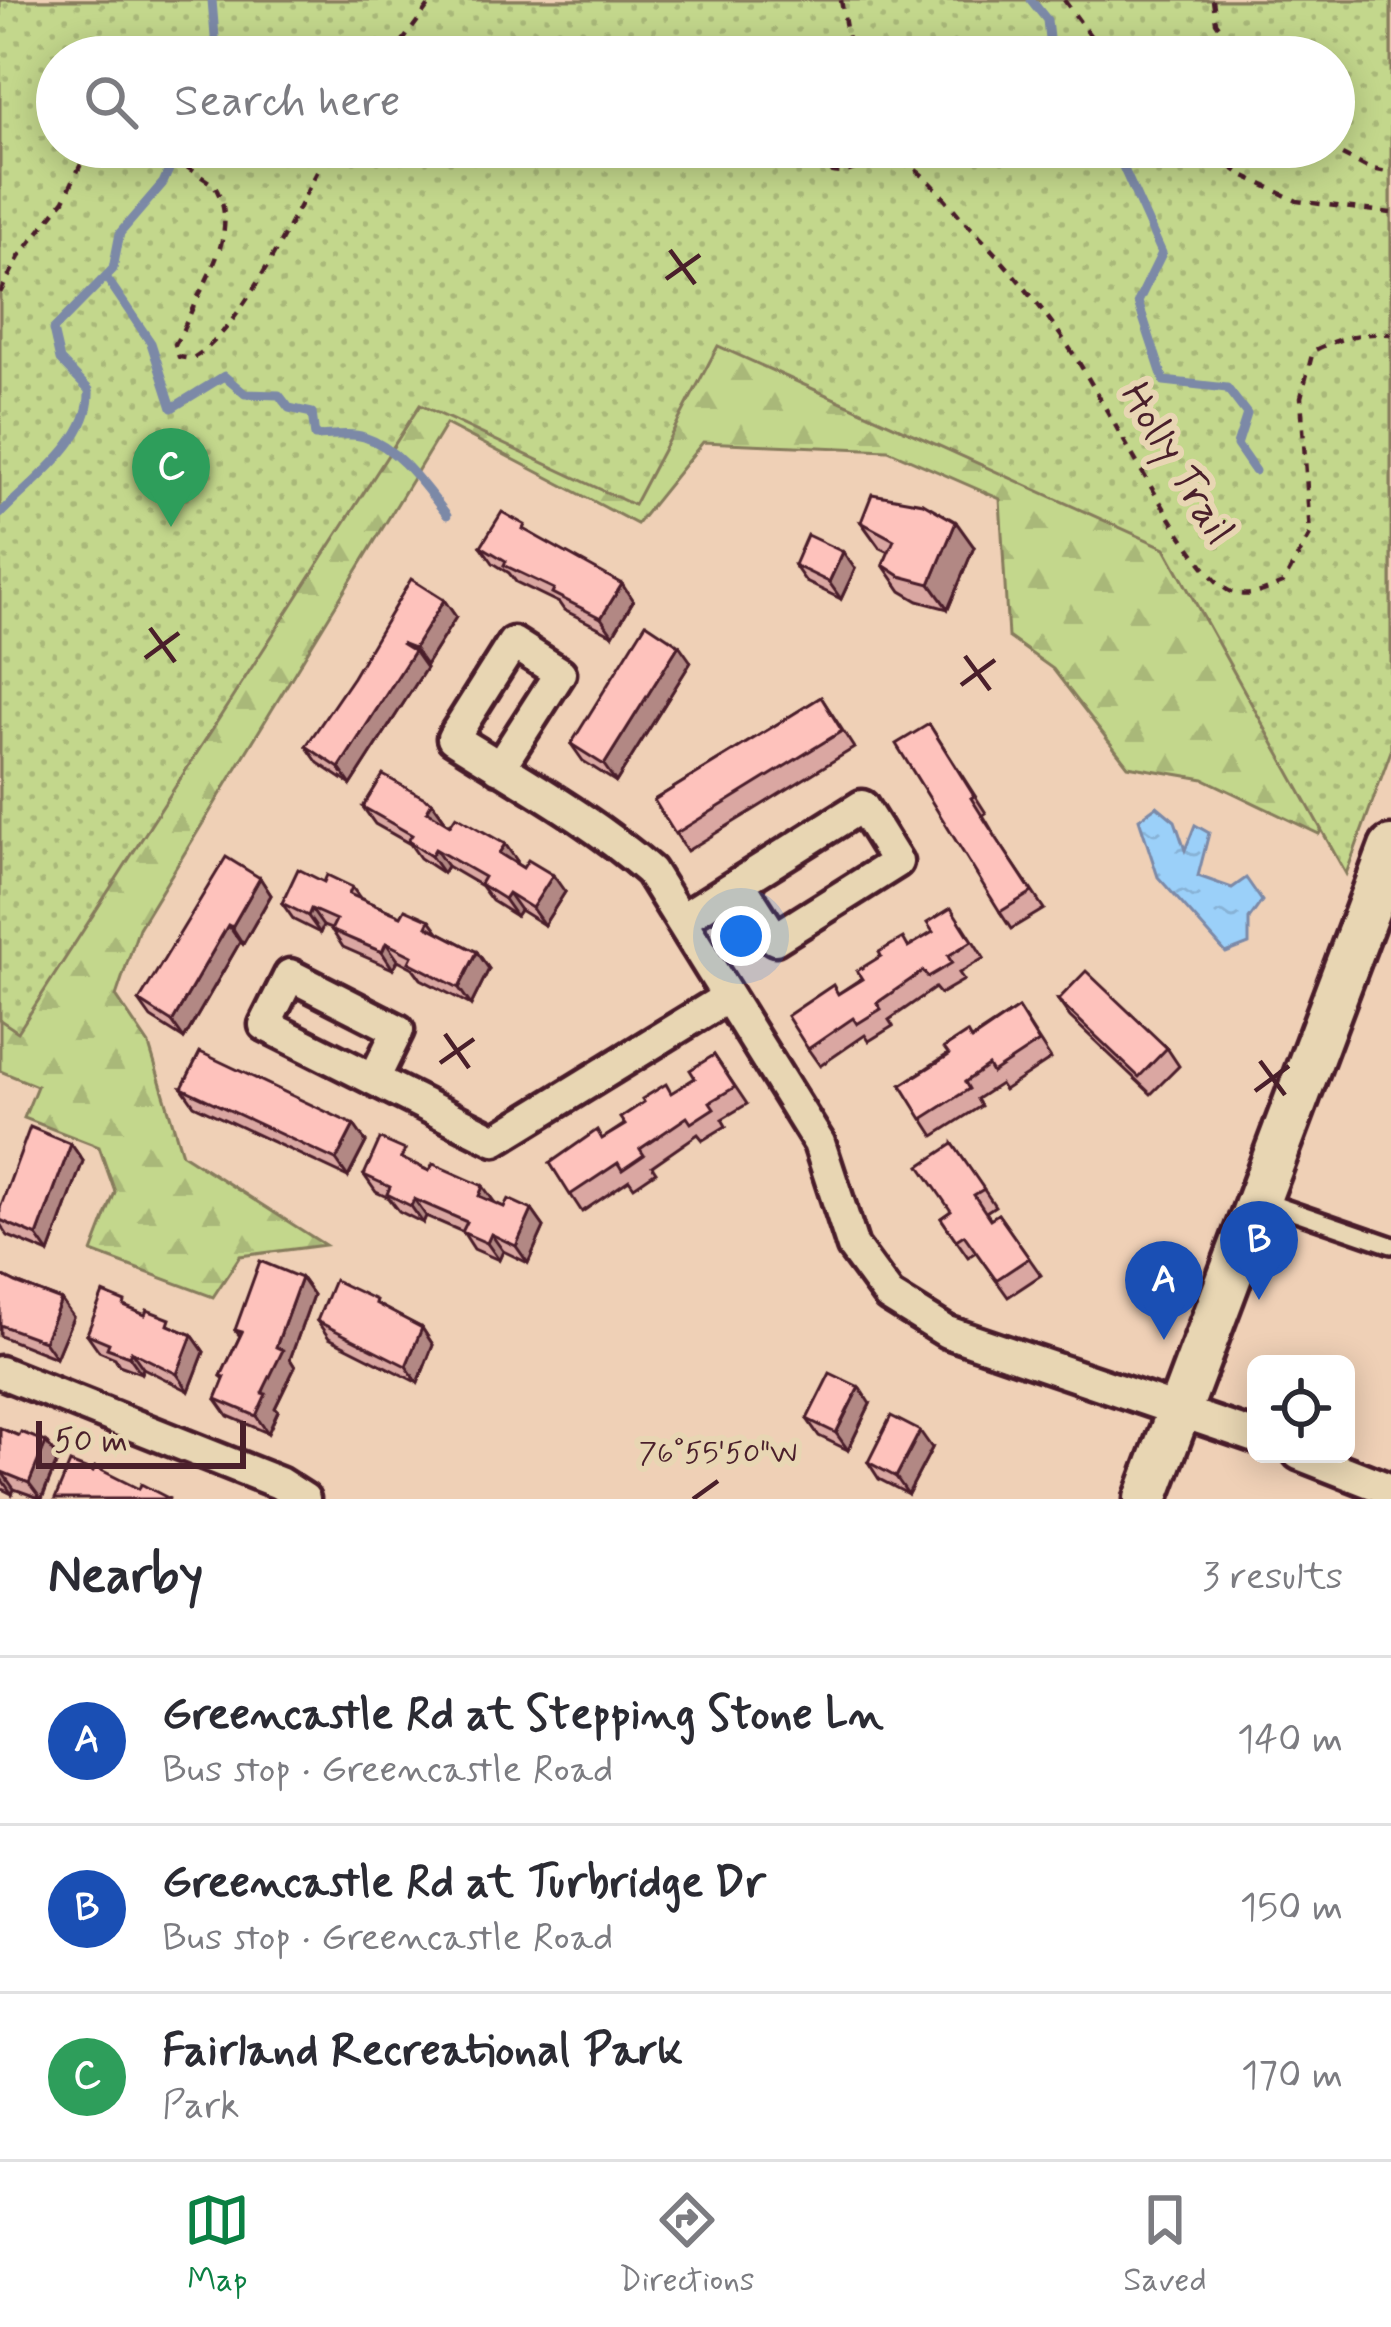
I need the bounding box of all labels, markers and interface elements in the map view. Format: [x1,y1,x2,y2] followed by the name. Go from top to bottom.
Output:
[36,36,1355,168] search box
[78,69,144,135] icon: search
[174,73,401,132] text: Search here
[1106,373,1246,555] street label: Holly Trail
[132,428,210,527] pin: C
[711,906,771,966] your location
[1220,1201,1298,1300] pin: B
[1125,1241,1203,1340] pin: A
[1247,1355,1355,1463] map controls
[1247,1355,1355,1463] button: locate
[36,1415,246,1468] scale bar
[54,1420,128,1464] text: 50 m
[639,1434,797,1473] text: 76°55'50"W
[48,1544,203,1610] text: Nearby
[1202,1552,1343,1603] text: 3 results
[162,1686,884,1745] text: Greencastle Rd at Stepping Stone Ln
[74,1715,100,1766] text: A
[1237,1715,1343,1766] text: 140 m
[162,1745,613,1796] text: Bus stop · Greencastle Road
[162,1854,766,1913] text: Greencastle Rd at Turbridge Dr
[75,1883,99,1934] text: B
[1240,1883,1343,1934] text: 150 m
[162,1913,613,1964] text: Bus stop · Greencastle Road
[162,2022,683,2081] text: Fairland Recreational Park
[73,2051,101,2102] text: C
[1241,2051,1343,2102] text: 170 m
[162,2081,240,2132] text: Park
[184,2187,250,2303] tab: Map
[619,2187,755,2303] tab: Directions
[1123,2187,1207,2303] tab: Saved

